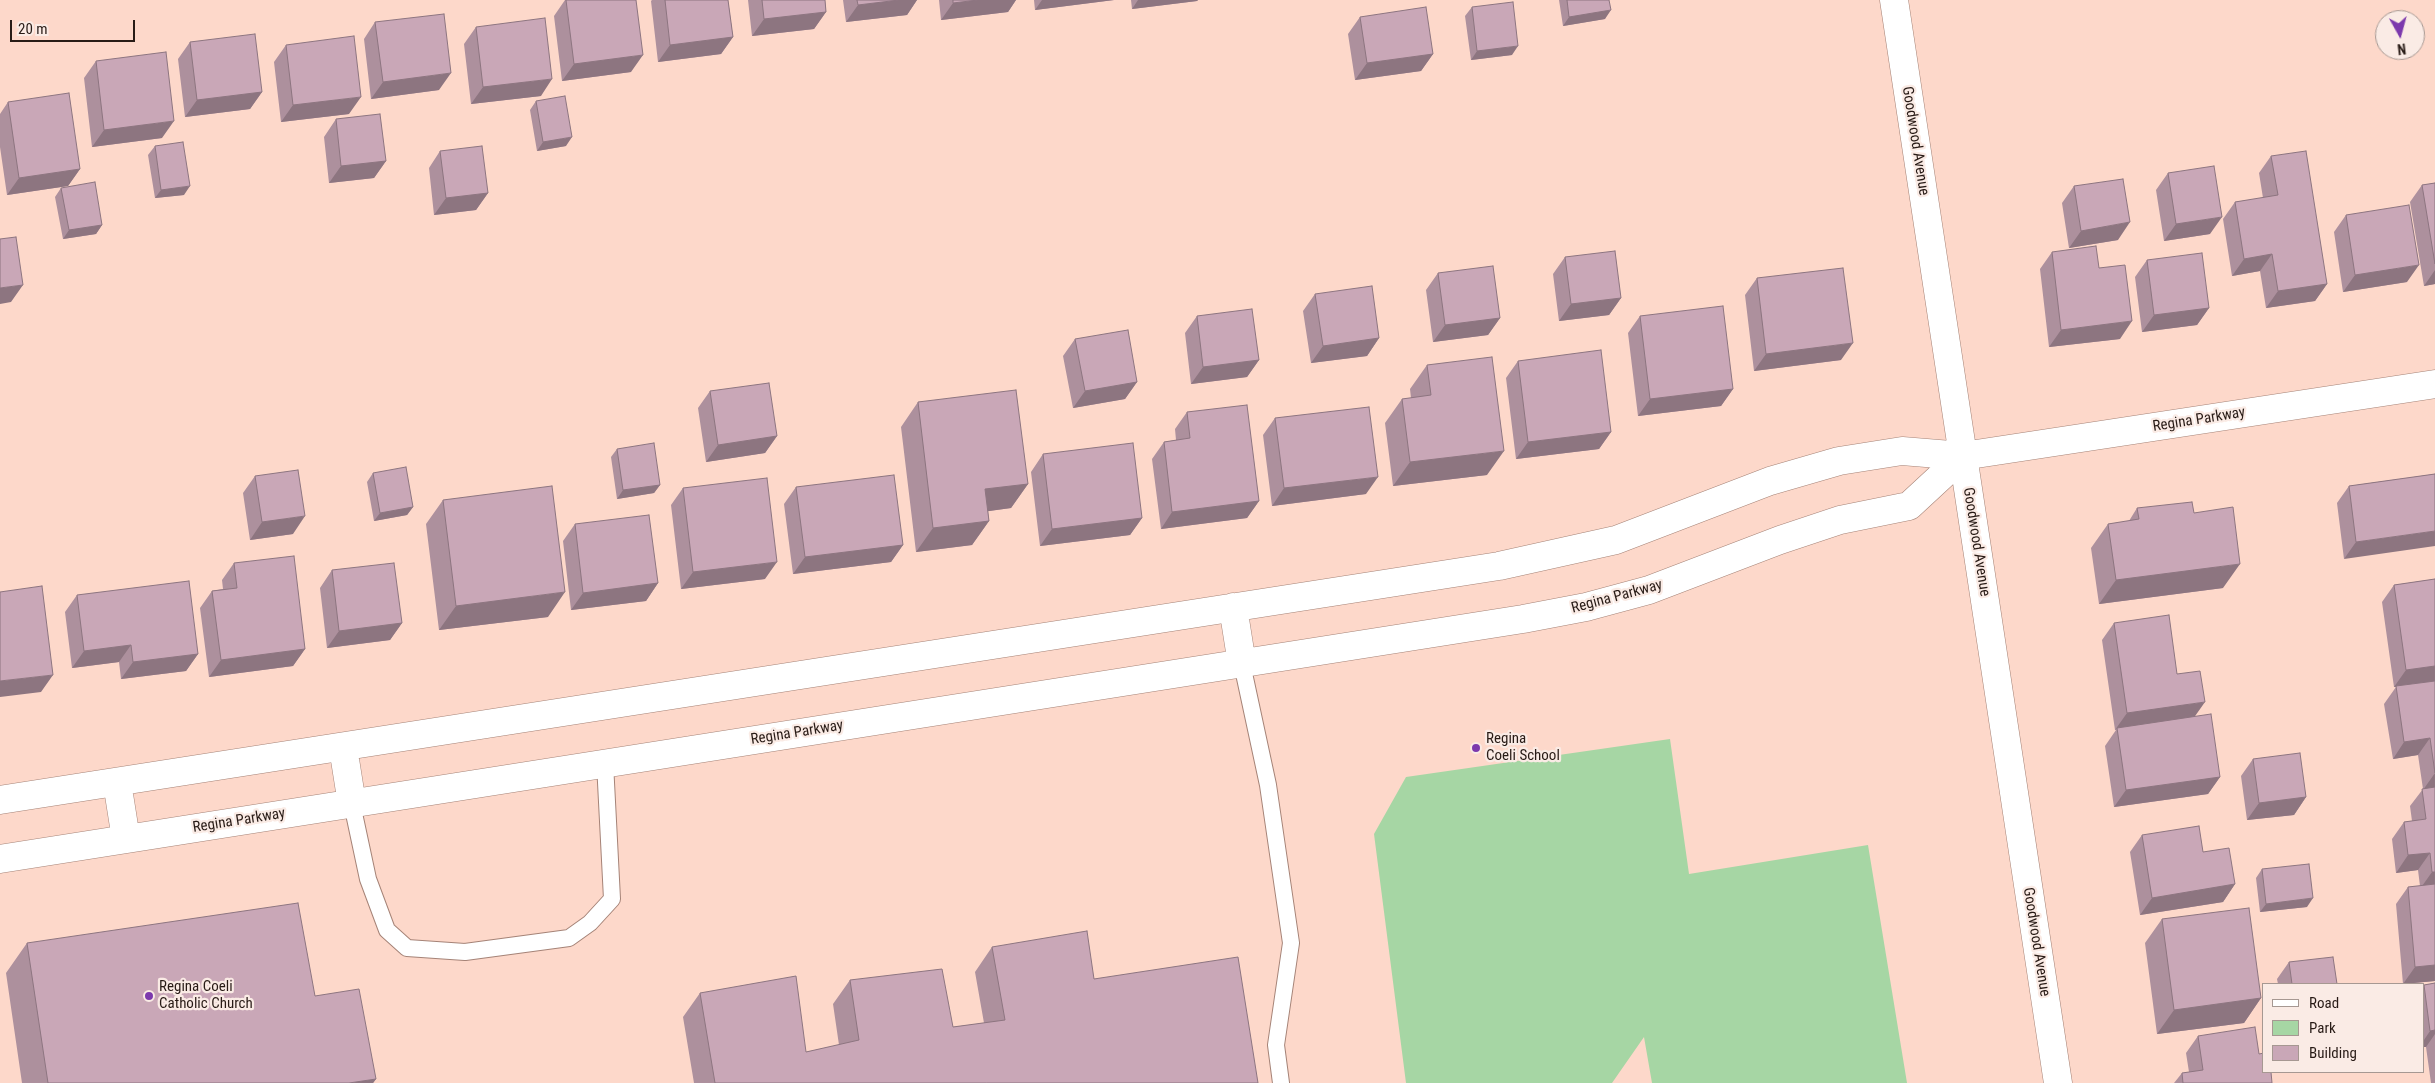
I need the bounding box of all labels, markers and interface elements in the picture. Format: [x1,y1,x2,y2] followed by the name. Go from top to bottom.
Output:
[12,10,138,42] scale bar
[2375,10,2425,60] north arrow
[18,20,48,38] text: 20 m
[2396,40,2407,57] text: N
[1897,85,1933,197] street label: Goodwood Avenue
[2151,404,2247,436] street label: Regina Parkway
[1958,486,1994,598] street label: Goodwood Avenue
[1569,576,1665,618] street label: Regina Parkway
[749,717,845,749] street label: Regina Parkway
[1486,730,1560,765] place label: Regina Coeli School
[1470,742,1482,754] marker: Regina Coeli School
[191,805,287,837] street label: Regina Parkway
[2018,886,2054,998] street label: Goodwood Avenue
[159,978,253,1013] place label: Regina Coeli Catholic Church
[2262,983,2425,1073] legend
[143,990,155,1002] marker: Regina Coeli Catholic Church
[2309,994,2339,1012] text: Road
[2309,1019,2336,1037] text: Park
[2309,1044,2357,1062] text: Building

